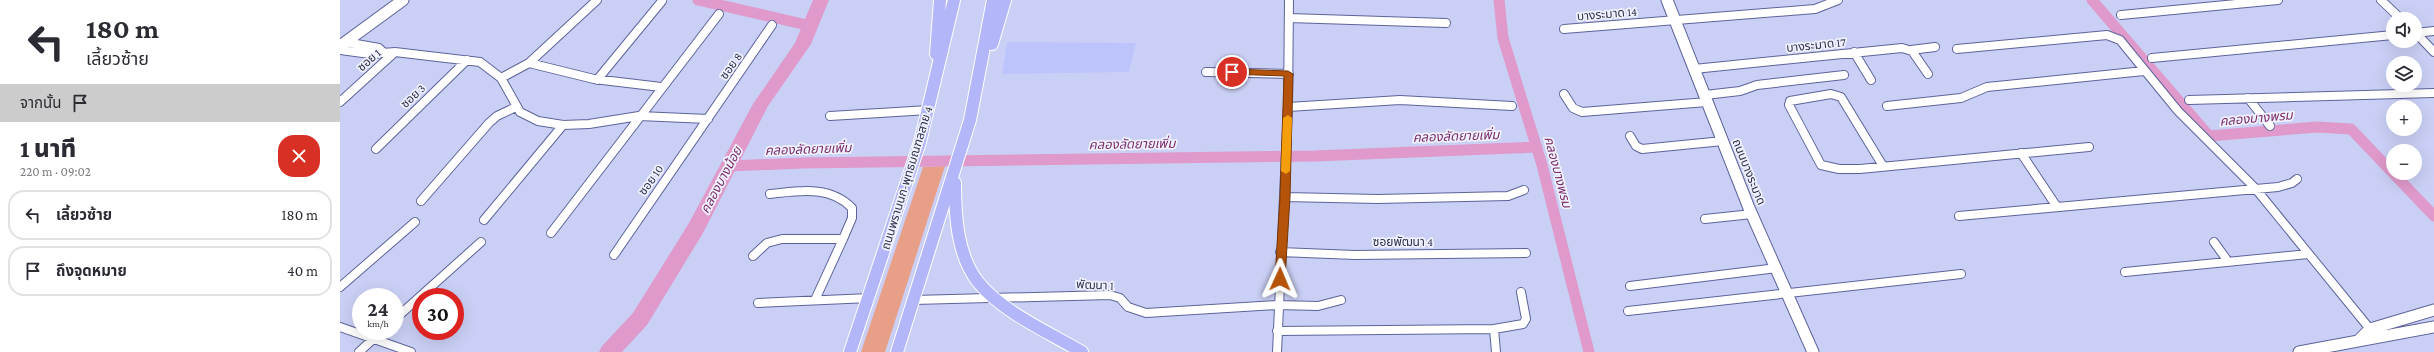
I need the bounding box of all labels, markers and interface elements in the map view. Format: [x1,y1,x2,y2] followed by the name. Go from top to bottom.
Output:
[1576,4,1638,24] street label: บางระมาด 14
[2386,12,2422,180] map controls
[2386,12,2422,48] button: sound
[86,13,159,44] text: 180 m
[20,16,72,68] icon: left
[1785,35,1847,55] street label: บางระมาด 17
[354,46,384,74] street label: ซอย 1
[86,49,149,69] text: เลี้ยวซ้าย
[717,50,745,82] street label: ซอย 8
[1215,55,1249,89] pin
[2386,56,2422,92] button: layers
[1221,61,1243,83] icon: arrive
[398,81,428,111] street label: ซอย 3
[69,92,91,114] icon: arrive
[20,95,61,111] text: จากนั้น
[2386,100,2422,136] button: +
[878,105,936,251] street label: ถนนพรานนก-พุทธมณฑลสาย 4
[2219,107,2294,129] water label: คลองบางพรม
[1412,126,1501,145] water label: คลองลัดยายเพิ่ม
[1089,134,1176,152] water label: คลองลัดยายเพิ่ม
[20,135,76,162] text: 1 นาที
[278,135,320,177] button: close
[1541,135,1575,210] water label: คลองบางพรม
[1729,137,1769,207] street label: ถนนบางระมาด
[764,139,853,158] water label: คลองลัดยายเพิ่ม
[697,143,745,216] water label: คลองบางน้อย
[2386,144,2422,180] button: −
[636,162,667,198] street label: ซอย 10
[20,164,91,179] text: 220 m · 09:02
[22,204,44,226] icon: left
[56,207,112,223] text: เลี้ยวซ้าย
[282,207,318,223] text: 180 m
[1373,235,1433,249] street label: ซอยพัฒนา 4
[1259,258,1301,300] position arrow
[22,260,44,282] icon: arrive
[56,263,127,279] text: ถึงจุดหมาย
[287,263,318,279] text: 40 m
[1076,277,1114,293] street label: พัฒนา 1
[412,288,464,340] speed limit sign: 30
[368,298,388,320] text: 24
[367,318,389,329] text: km/h

